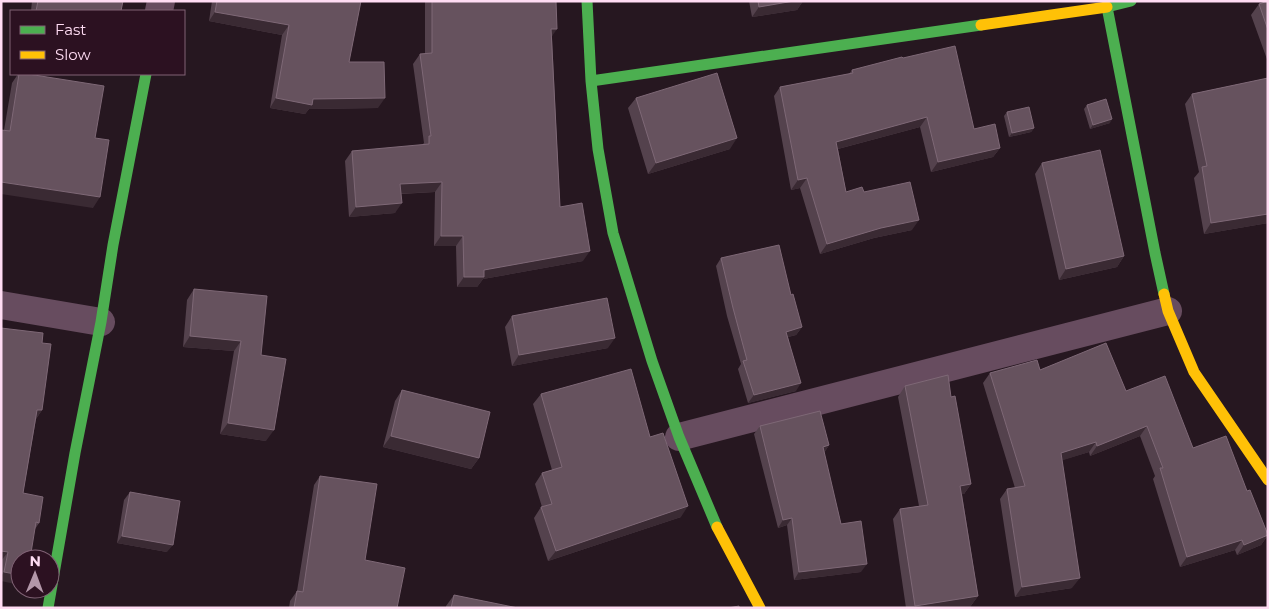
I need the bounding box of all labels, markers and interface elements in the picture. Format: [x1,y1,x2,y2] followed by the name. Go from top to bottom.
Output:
[10,10,185,75] legend
[55,20,86,39] text: Fast
[55,45,91,64] text: Slow
[10,549,60,599] north arrow
[29,552,41,570] text: N

